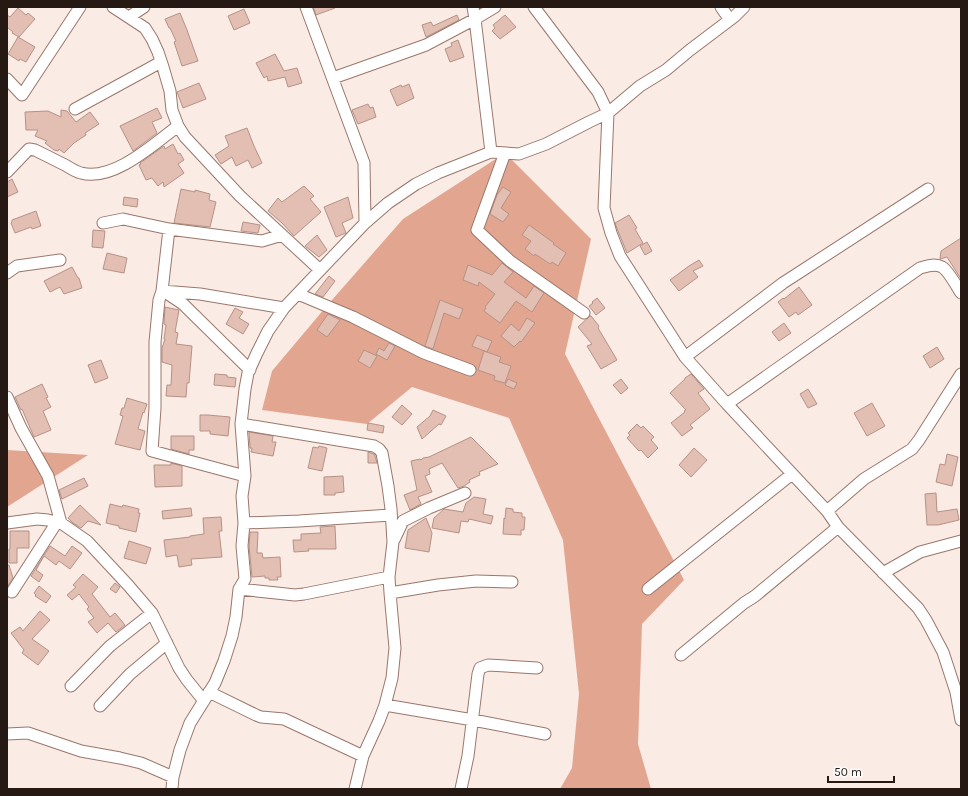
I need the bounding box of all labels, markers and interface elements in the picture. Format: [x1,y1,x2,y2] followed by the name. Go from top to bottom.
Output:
[828,758,894,784] scale bar
[834,765,862,779] text: 50 m

